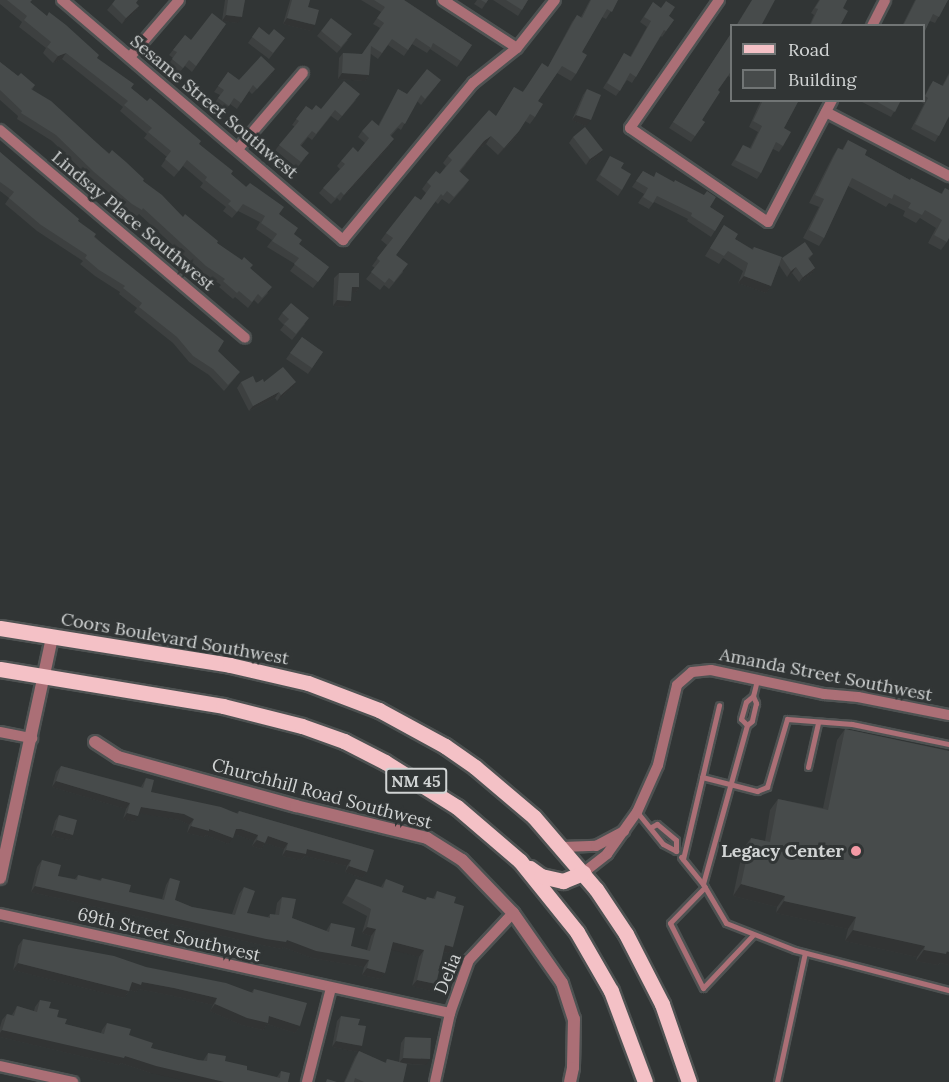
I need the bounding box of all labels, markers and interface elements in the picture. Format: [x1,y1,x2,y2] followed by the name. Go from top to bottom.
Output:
[730,24,925,102] legend
[126,30,302,184] street label: Sesame Street Southwest
[788,38,830,61] text: Road
[788,68,856,91] text: Building
[47,146,219,296] street label: Lindsay Place Southwest
[59,608,291,670] street label: Coors Boulevard Southwest
[718,644,934,706] street label: Amanda Street Southwest
[209,754,435,834] street label: Churchhill Road Southwest
[384,768,448,794] road number: NM 45
[721,840,844,862] place label: Legacy Center
[849,844,863,858] marker: Legacy Center
[75,903,263,967] street label: 69th Street Southwest
[430,950,466,998] street label: Delia

